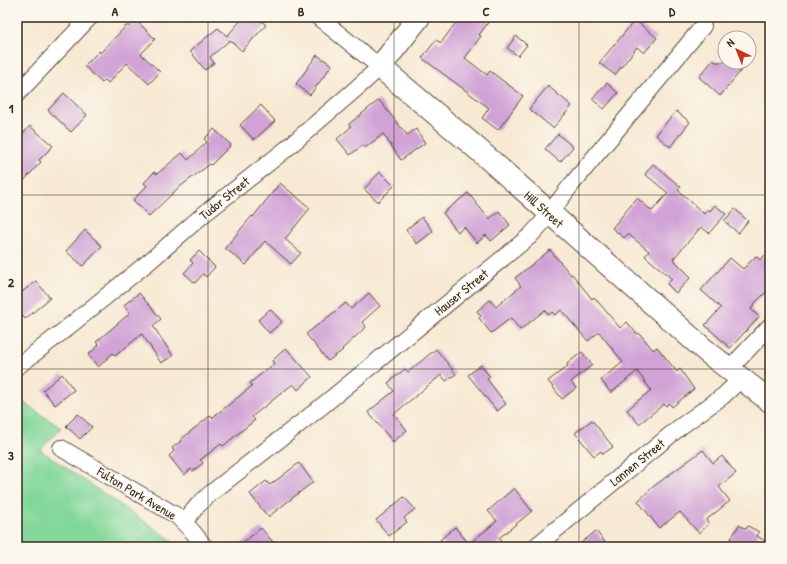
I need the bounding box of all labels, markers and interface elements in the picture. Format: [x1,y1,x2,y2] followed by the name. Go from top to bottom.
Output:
[112,2,119,20] text: A
[298,2,305,20] text: B
[482,2,490,20] text: C
[669,2,676,20] text: D
[717,30,757,70] north arrow
[723,35,737,50] text: N
[9,99,14,117] text: 1
[195,172,253,224] street label: Tudor Street
[520,186,568,232] street label: Hill Street
[430,264,492,319] street label: Hauser Street
[8,273,15,291] text: 2
[606,434,669,490] street label: Lannen Street
[8,446,14,464] text: 3
[93,462,180,524] street label: Fulton Park Avenue

